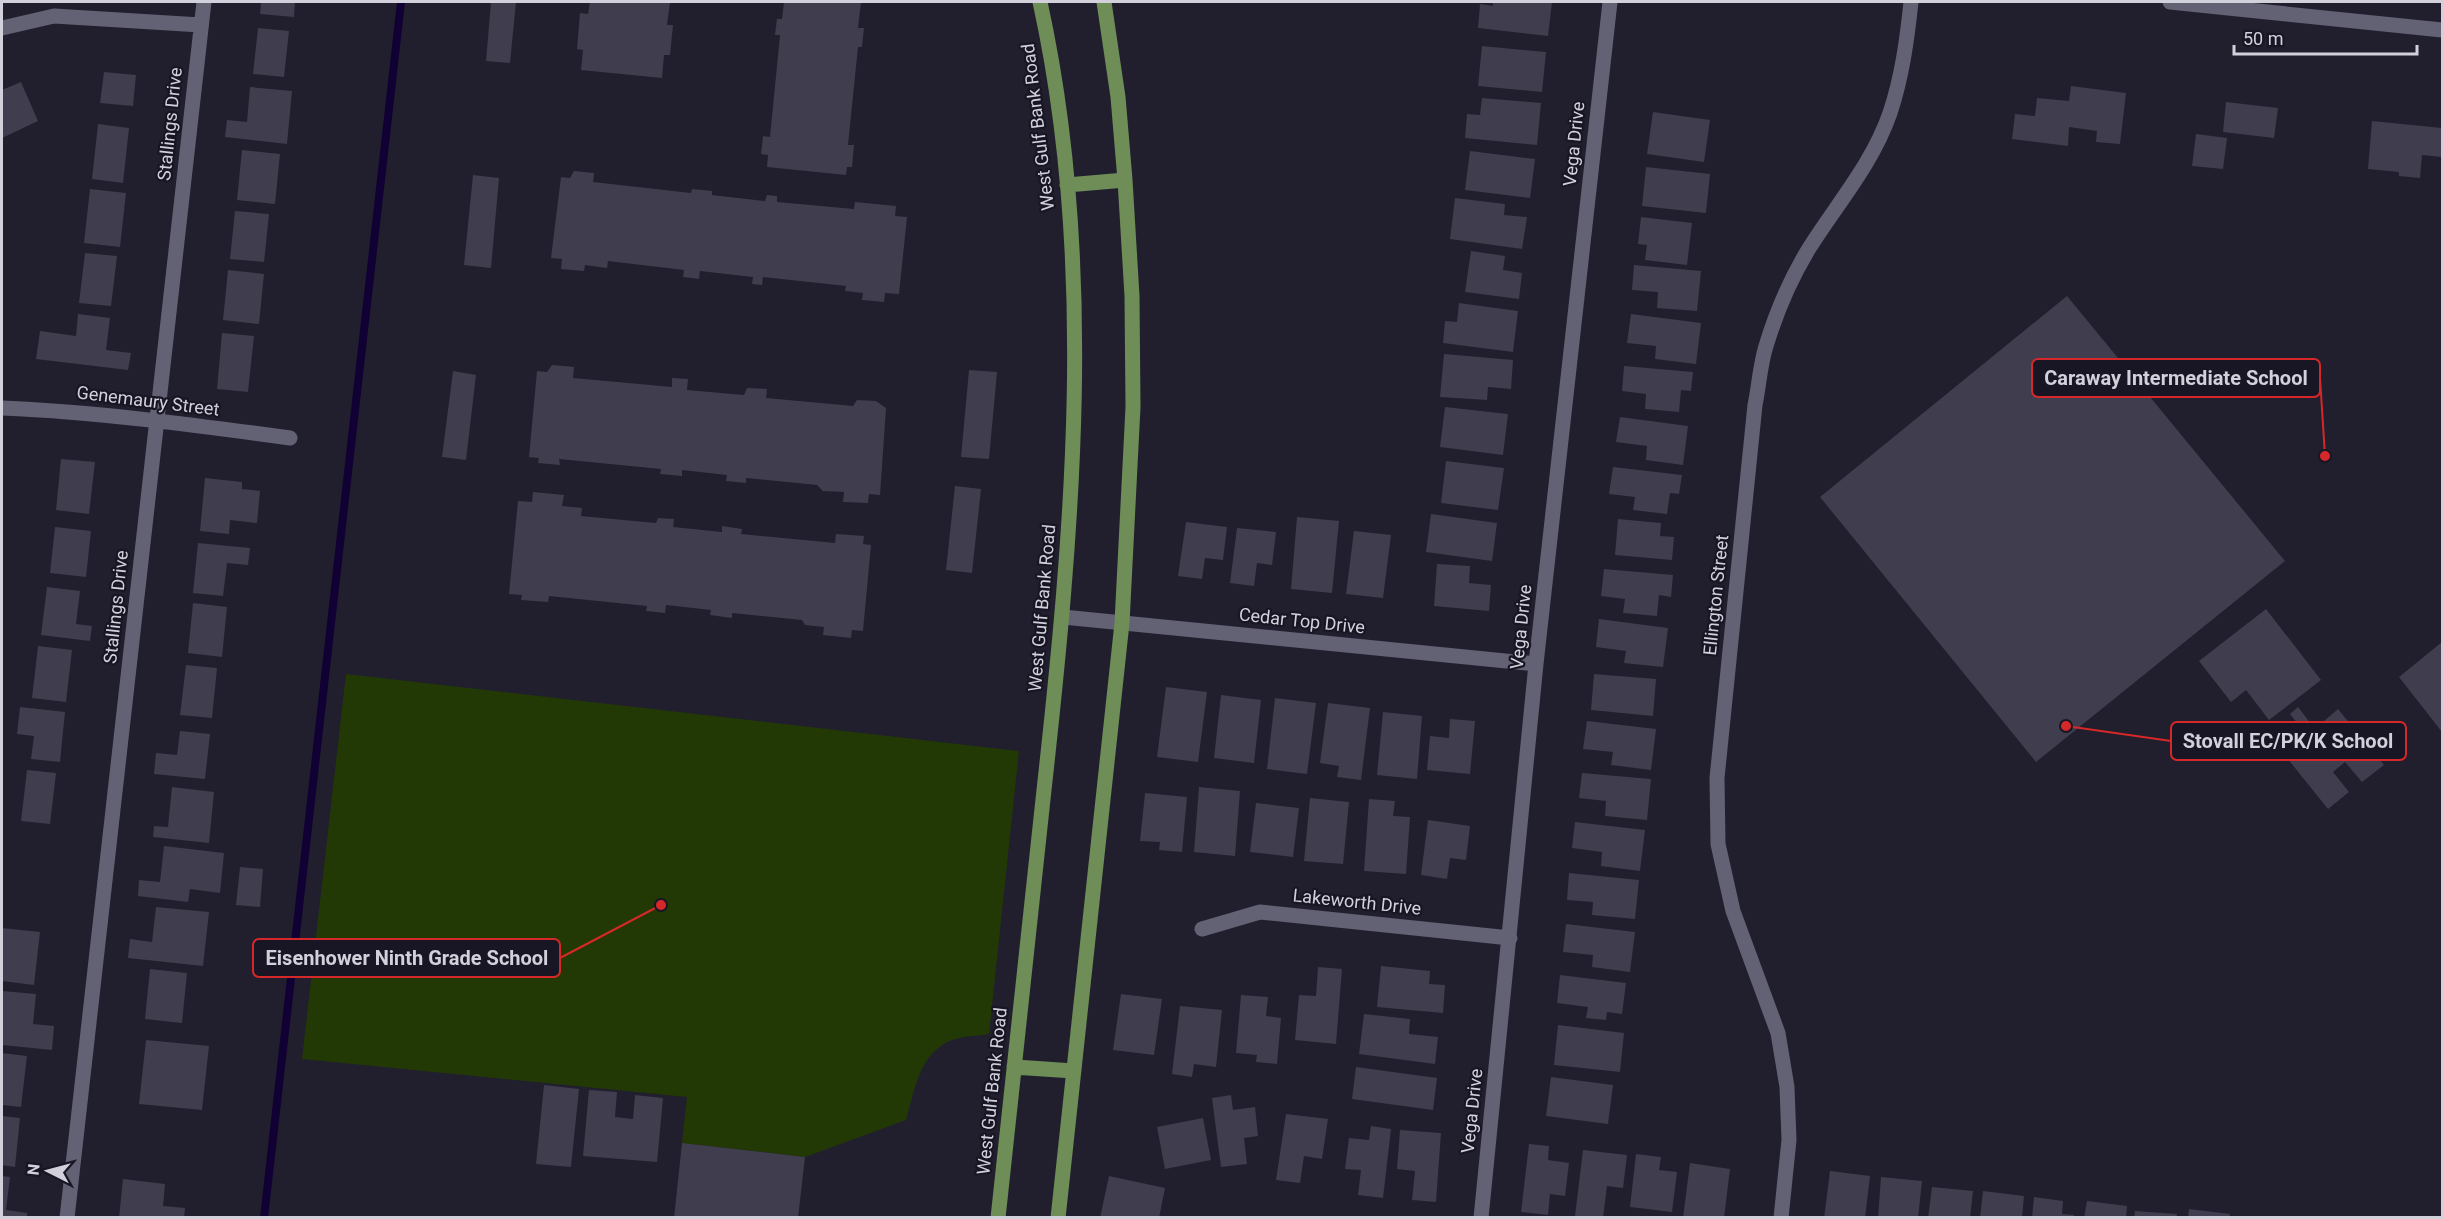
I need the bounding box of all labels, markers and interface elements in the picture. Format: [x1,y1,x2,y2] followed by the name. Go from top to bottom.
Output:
[2234,18,2417,56] scale bar
[2243,28,2283,49] text: 50 m
[1017,42,1058,212] street label: West Gulf Bank Road
[153,66,186,182] street label: Stallings Drive
[1559,100,1588,188] street label: Vega Drive
[2032,359,2320,397] callout: Caraway Intermediate School
[2044,366,2308,390] text: Caraway Intermediate School
[76,381,221,420] street label: Genemaury Street
[1024,523,1059,693] street label: West Gulf Bank Road
[1699,533,1732,656] street label: Ellington Street
[99,549,132,665] street label: Stallings Drive
[1506,583,1535,671] street label: Vega Drive
[1238,603,1366,638] street label: Cedar Top Drive
[2171,722,2406,760] callout: Stovall EC/PK/K School
[2183,729,2393,753] text: Stovall EC/PK/K School
[1292,884,1422,919] street label: Lakeworth Drive
[253,939,560,977] callout: Eisenhower Ninth Grade School
[266,946,548,970] text: Eisenhower Ninth Grade School
[972,1006,1011,1176] street label: West Gulf Bank Road
[1457,1067,1486,1155] street label: Vega Drive
[18,1141,78,1201] north arrow
[24,1163,44,1176] text: N

